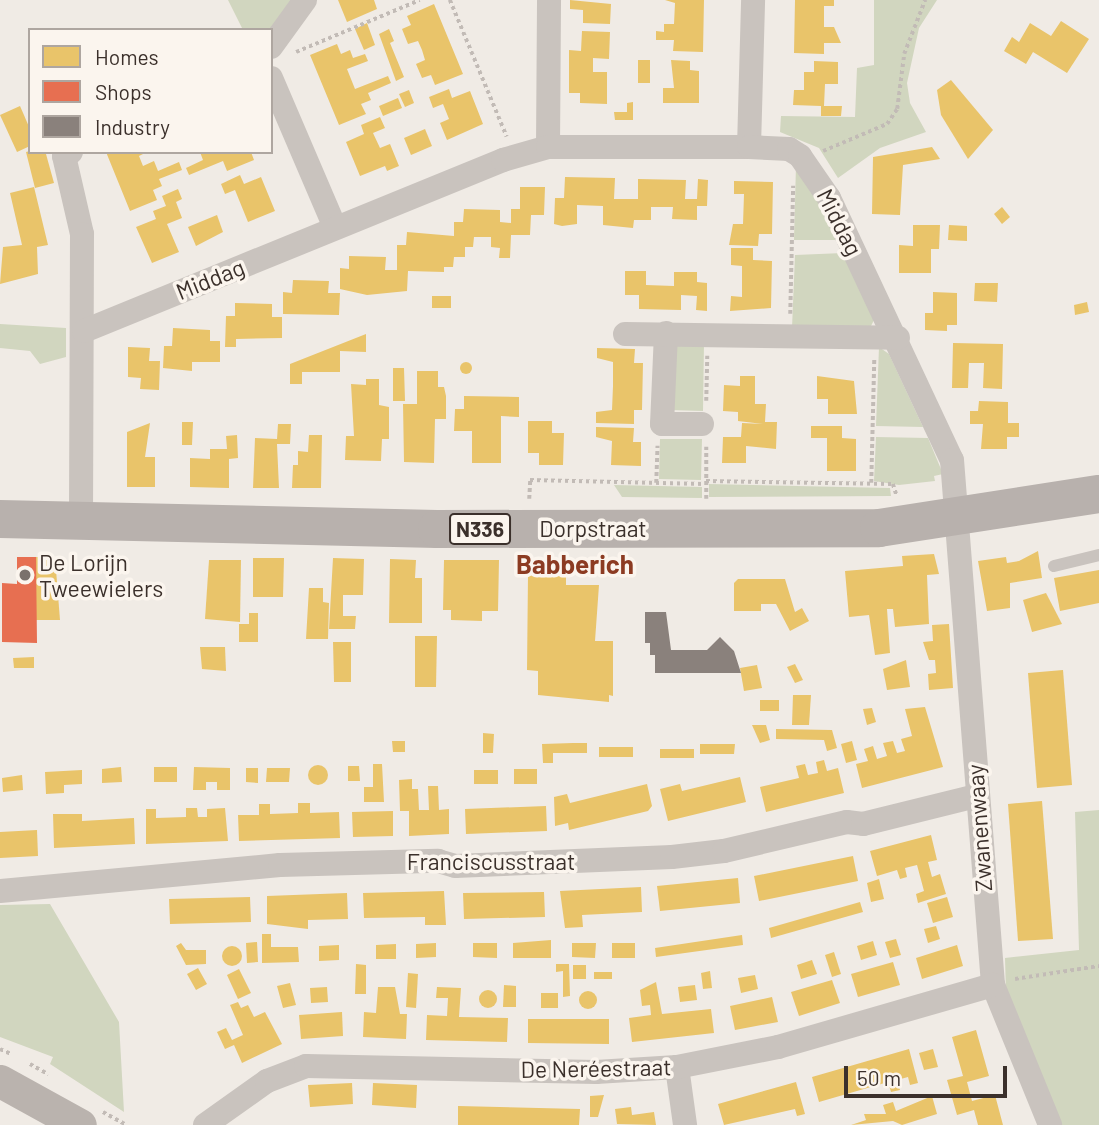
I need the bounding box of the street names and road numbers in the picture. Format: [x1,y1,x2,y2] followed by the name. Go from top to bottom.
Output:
[811,184,869,260] street label: Middag
[172,253,248,305] street label: Middag
[448,512,512,546] road number: N336
[539,514,647,542] street label: Dorpstraat
[961,763,997,893] street label: Zwanenwaay
[407,847,575,875] street label: Franciscusstraat
[520,1053,672,1083] street label: De Neréestraat

